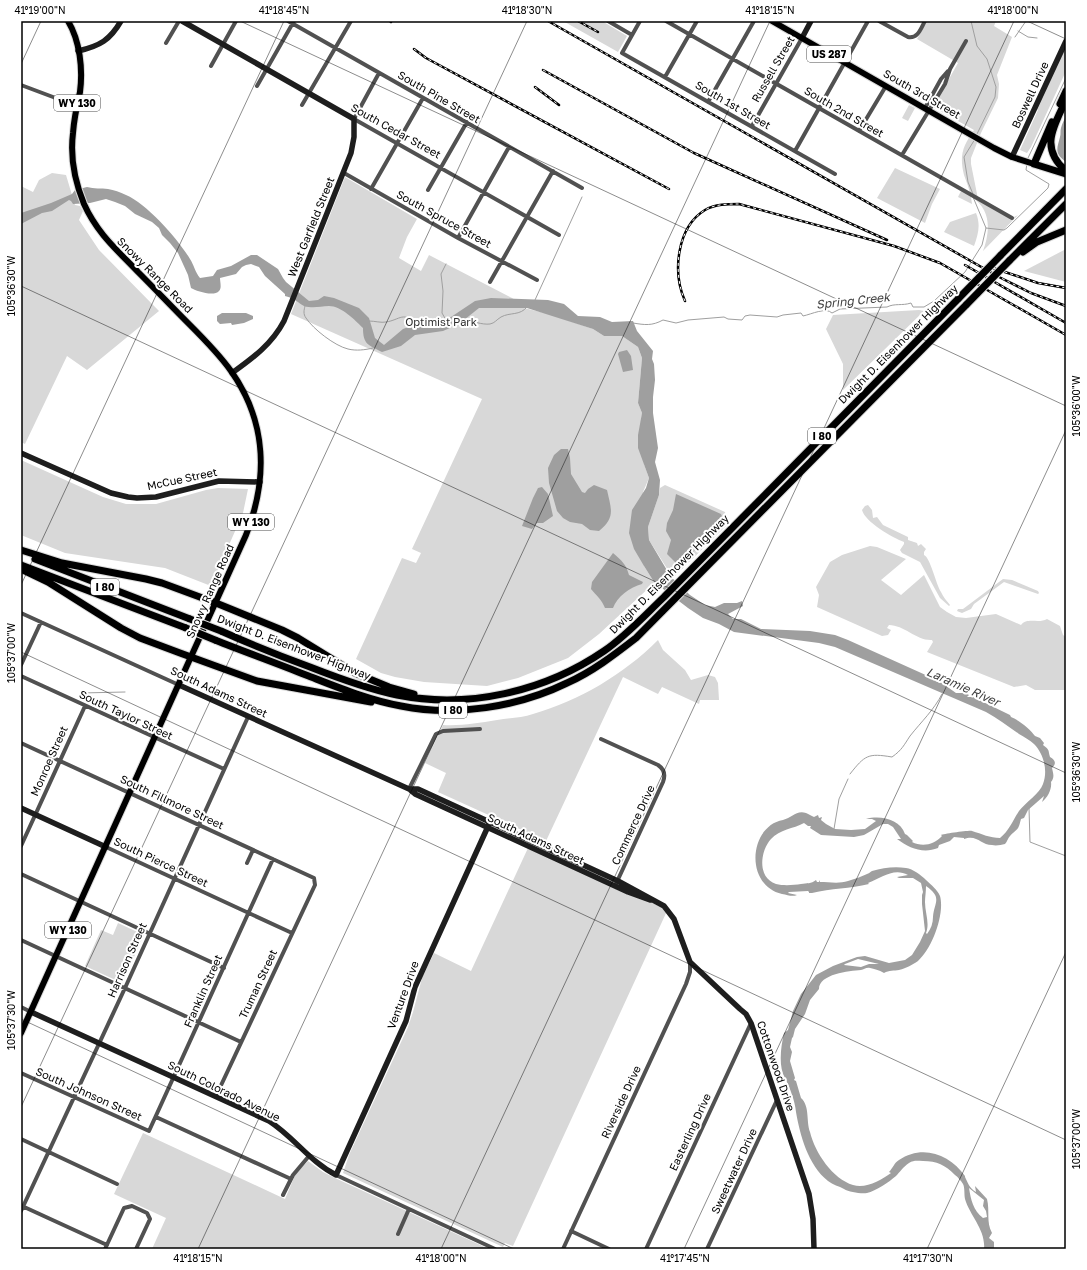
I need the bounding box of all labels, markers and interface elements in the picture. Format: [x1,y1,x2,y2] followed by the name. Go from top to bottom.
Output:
[14,4,66,16] text: 41°19'00"N
[259,4,309,16] text: 41°18'45"N
[502,4,552,16] text: 41°18'30"N
[745,4,795,16] text: 41°18'15"N
[987,4,1039,16] text: 41°18'00"N
[748,33,797,104] street label: Russell Street
[807,46,851,62] road number: US 287
[1008,59,1051,130] street label: Boswell Drive
[881,66,963,121] street label: South 3rd Street
[396,68,483,125] street label: South Pine Street
[693,78,773,131] street label: South 1st Street
[802,84,886,140] street label: South 2nd Street
[54,95,100,111] road number: WY 130
[349,100,443,161] street label: South Cedar Street
[285,175,337,279] street label: West Garfield Street
[394,187,494,250] street label: South Spruce Street
[115,234,196,315] street label: Snowy Range Road
[5,255,17,316] text: 105°36'30"W
[835,281,960,406] street label: Dwight D. Eisenhower Highway
[815,289,892,312] water label: Spring Creek
[405,315,477,328] park label: Optimist Park
[1070,375,1082,436] text: 105°36'00"W
[808,428,836,444] road number: I 80
[146,465,218,492] street label: McCue Street
[606,511,731,636] street label: Dwight D. Eisenhower Highway
[228,514,274,530] road number: WY 130
[183,542,236,640] street label: Snowy Range Road
[91,579,119,595] road number: I 80
[216,611,373,682] street label: Dwight D. Eisenhower Highway
[5,623,17,683] text: 105°37'00"W
[169,663,270,720] street label: South Adams Street
[924,664,1004,710] water label: Laramie River
[77,687,175,742] street label: South Taylor Street
[439,702,467,718] road number: I 80
[27,724,70,798] street label: Monroe Street
[1070,741,1082,802] text: 105°36'30"W
[118,772,226,831] street label: South Fillmore Street
[608,783,657,867] street label: Commerce Drive
[486,810,587,867] street label: South Adams Street
[112,834,210,889] street label: South Pierce Street
[104,920,149,999] street label: Harrison Street
[45,922,91,938] road number: WY 130
[236,947,279,1020] street label: Truman Street
[181,952,224,1029] street label: Franklin Street
[384,959,421,1031] street label: Venture Drive
[5,990,17,1050] text: 105°37'30"W
[755,1019,798,1113] street label: Cottonwood Drive
[166,1058,283,1123] street label: South Colorado Avenue
[598,1063,643,1140] street label: Riverside Drive
[34,1064,144,1123] street label: South Johnson Street
[666,1091,713,1172] street label: Easterling Drive
[1070,1109,1082,1169] text: 105°37'00"W
[708,1126,759,1216] street label: Sweetwater Drive
[173,1252,223,1264] text: 41°18'15"N
[415,1252,467,1264] text: 41°18'00"N
[660,1252,710,1264] text: 41°17'45"N
[903,1252,953,1264] text: 41°17'30"N

